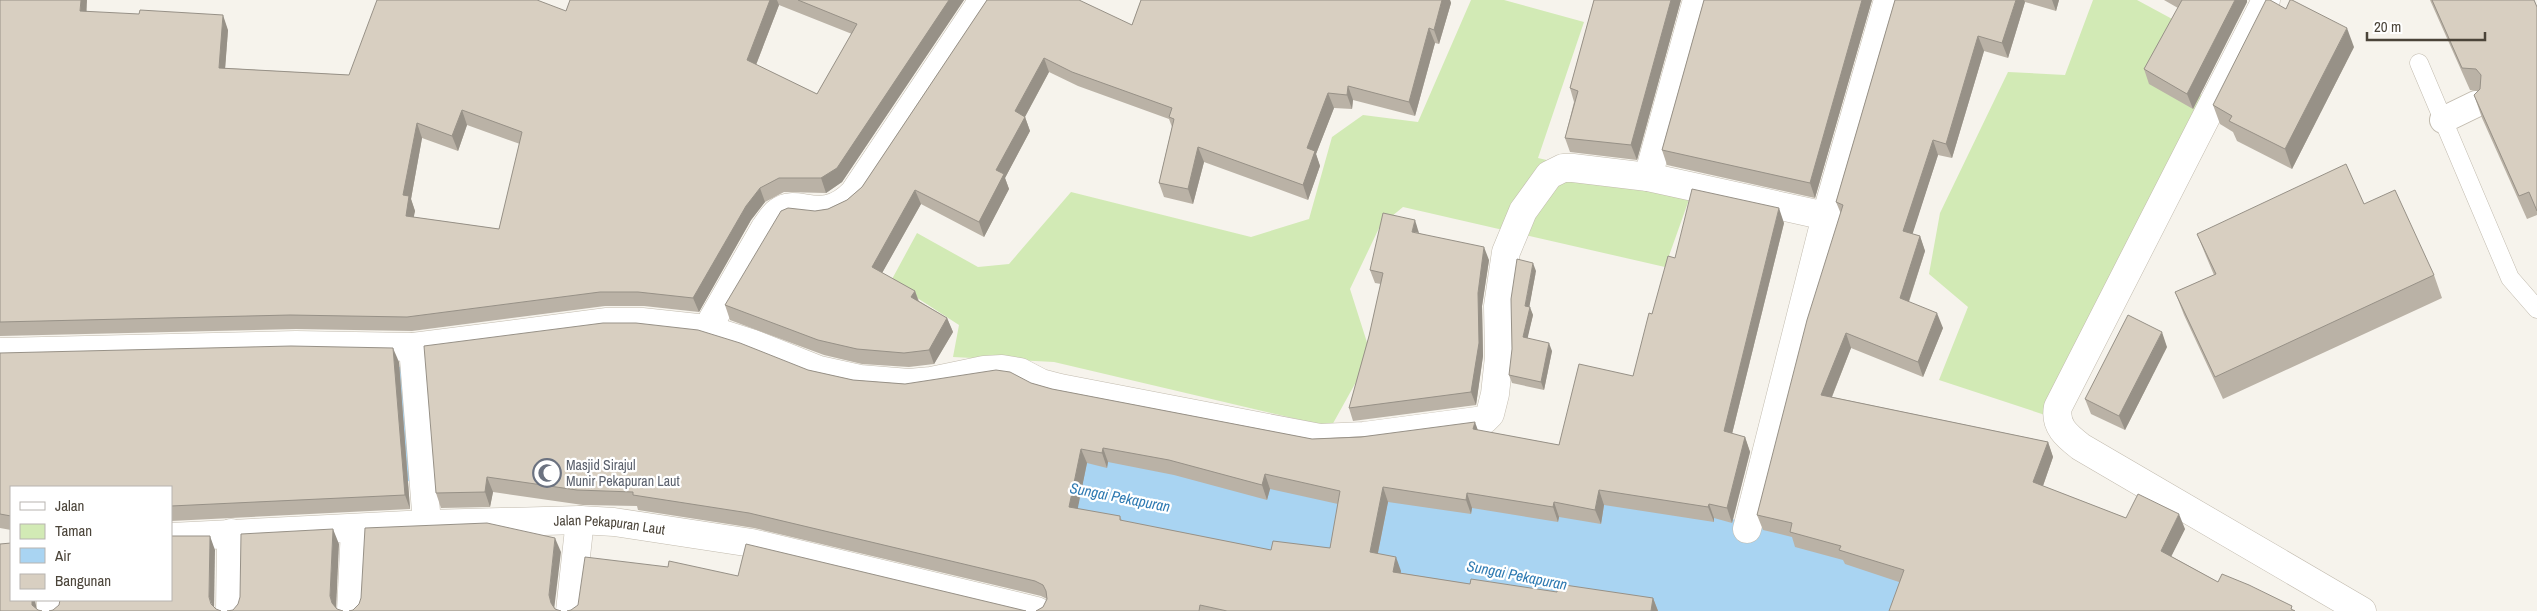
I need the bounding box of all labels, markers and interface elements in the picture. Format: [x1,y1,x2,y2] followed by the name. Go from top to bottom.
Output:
[2367,10,2484,42] scale bar
[2374,16,2401,37] text: 20 m
[566,456,680,490] place label: Masjid Sirajul Munir Pekapuran Laut
[532,458,562,488] mosque icon: Masjid Sirajul Munir Pekapuran Laut
[1068,477,1172,517] water label: Sungai Pekapuran
[10,486,172,601] legend
[55,495,84,516] text: Jalan
[553,511,666,539] street label: Jalan Pekapuran Laut
[55,520,92,541] text: Taman
[54,545,71,566] text: Air
[1465,555,1569,595] water label: Sungai Pekapuran
[55,570,111,591] text: Bangunan

